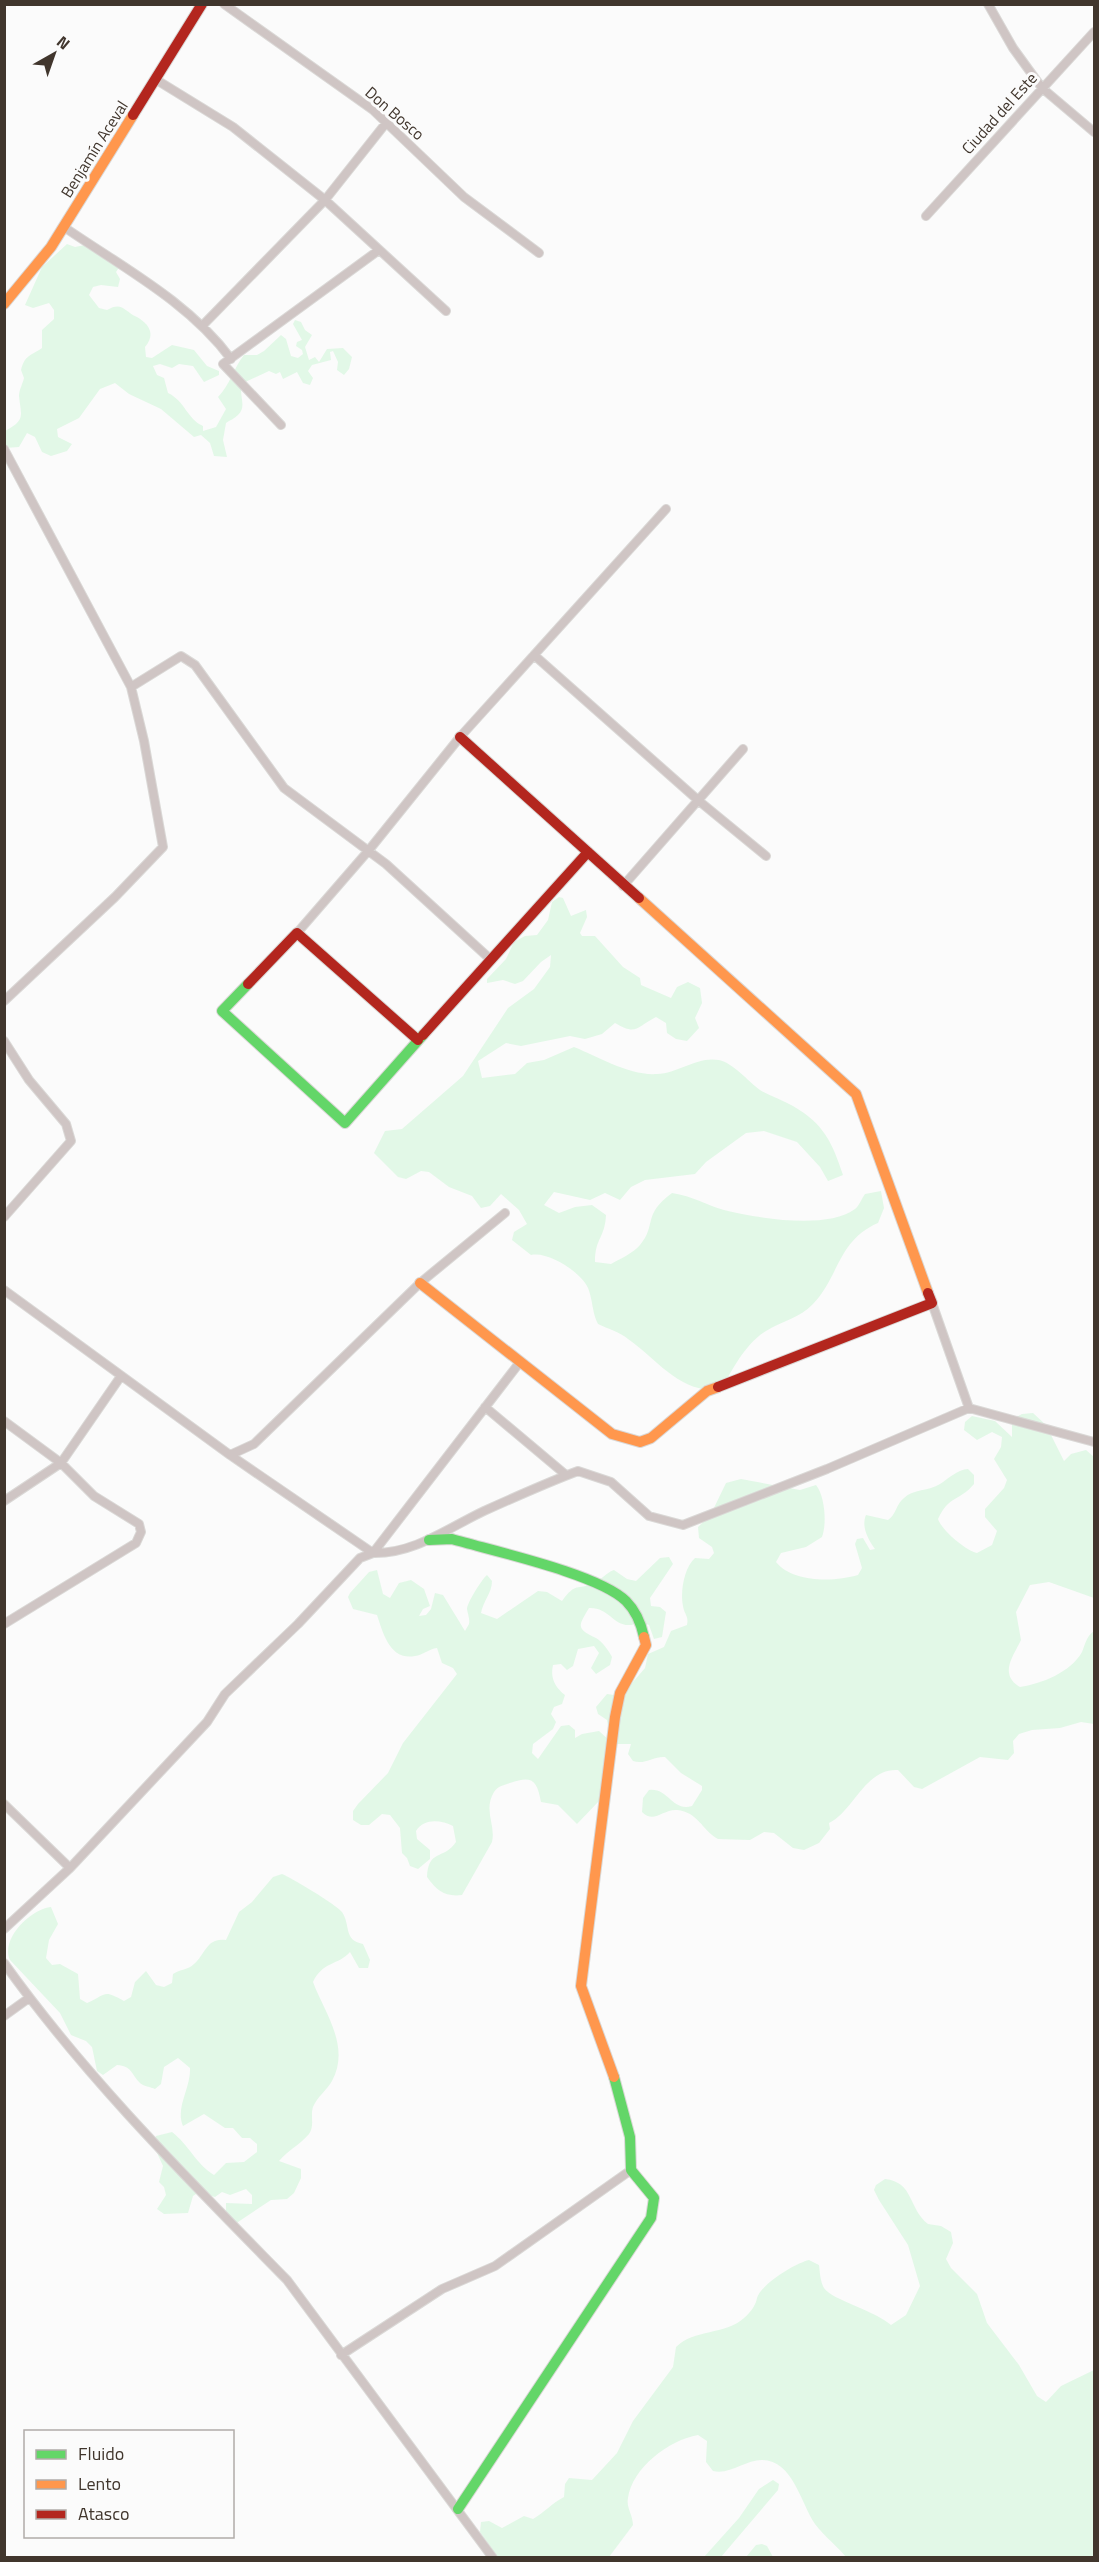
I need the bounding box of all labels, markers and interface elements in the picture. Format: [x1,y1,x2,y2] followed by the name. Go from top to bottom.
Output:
[24,24,84,84] north arrow
[52,30,76,55] text: N
[956,67,1042,159] street label: Ciudad del Este
[360,80,430,146] street label: Don Bosco
[55,96,133,202] street label: Benjamín Aceval
[24,2430,234,2538] legend
[78,2440,124,2467] text: Fluido
[78,2470,121,2497] text: Lento
[78,2500,129,2527] text: Atasco

